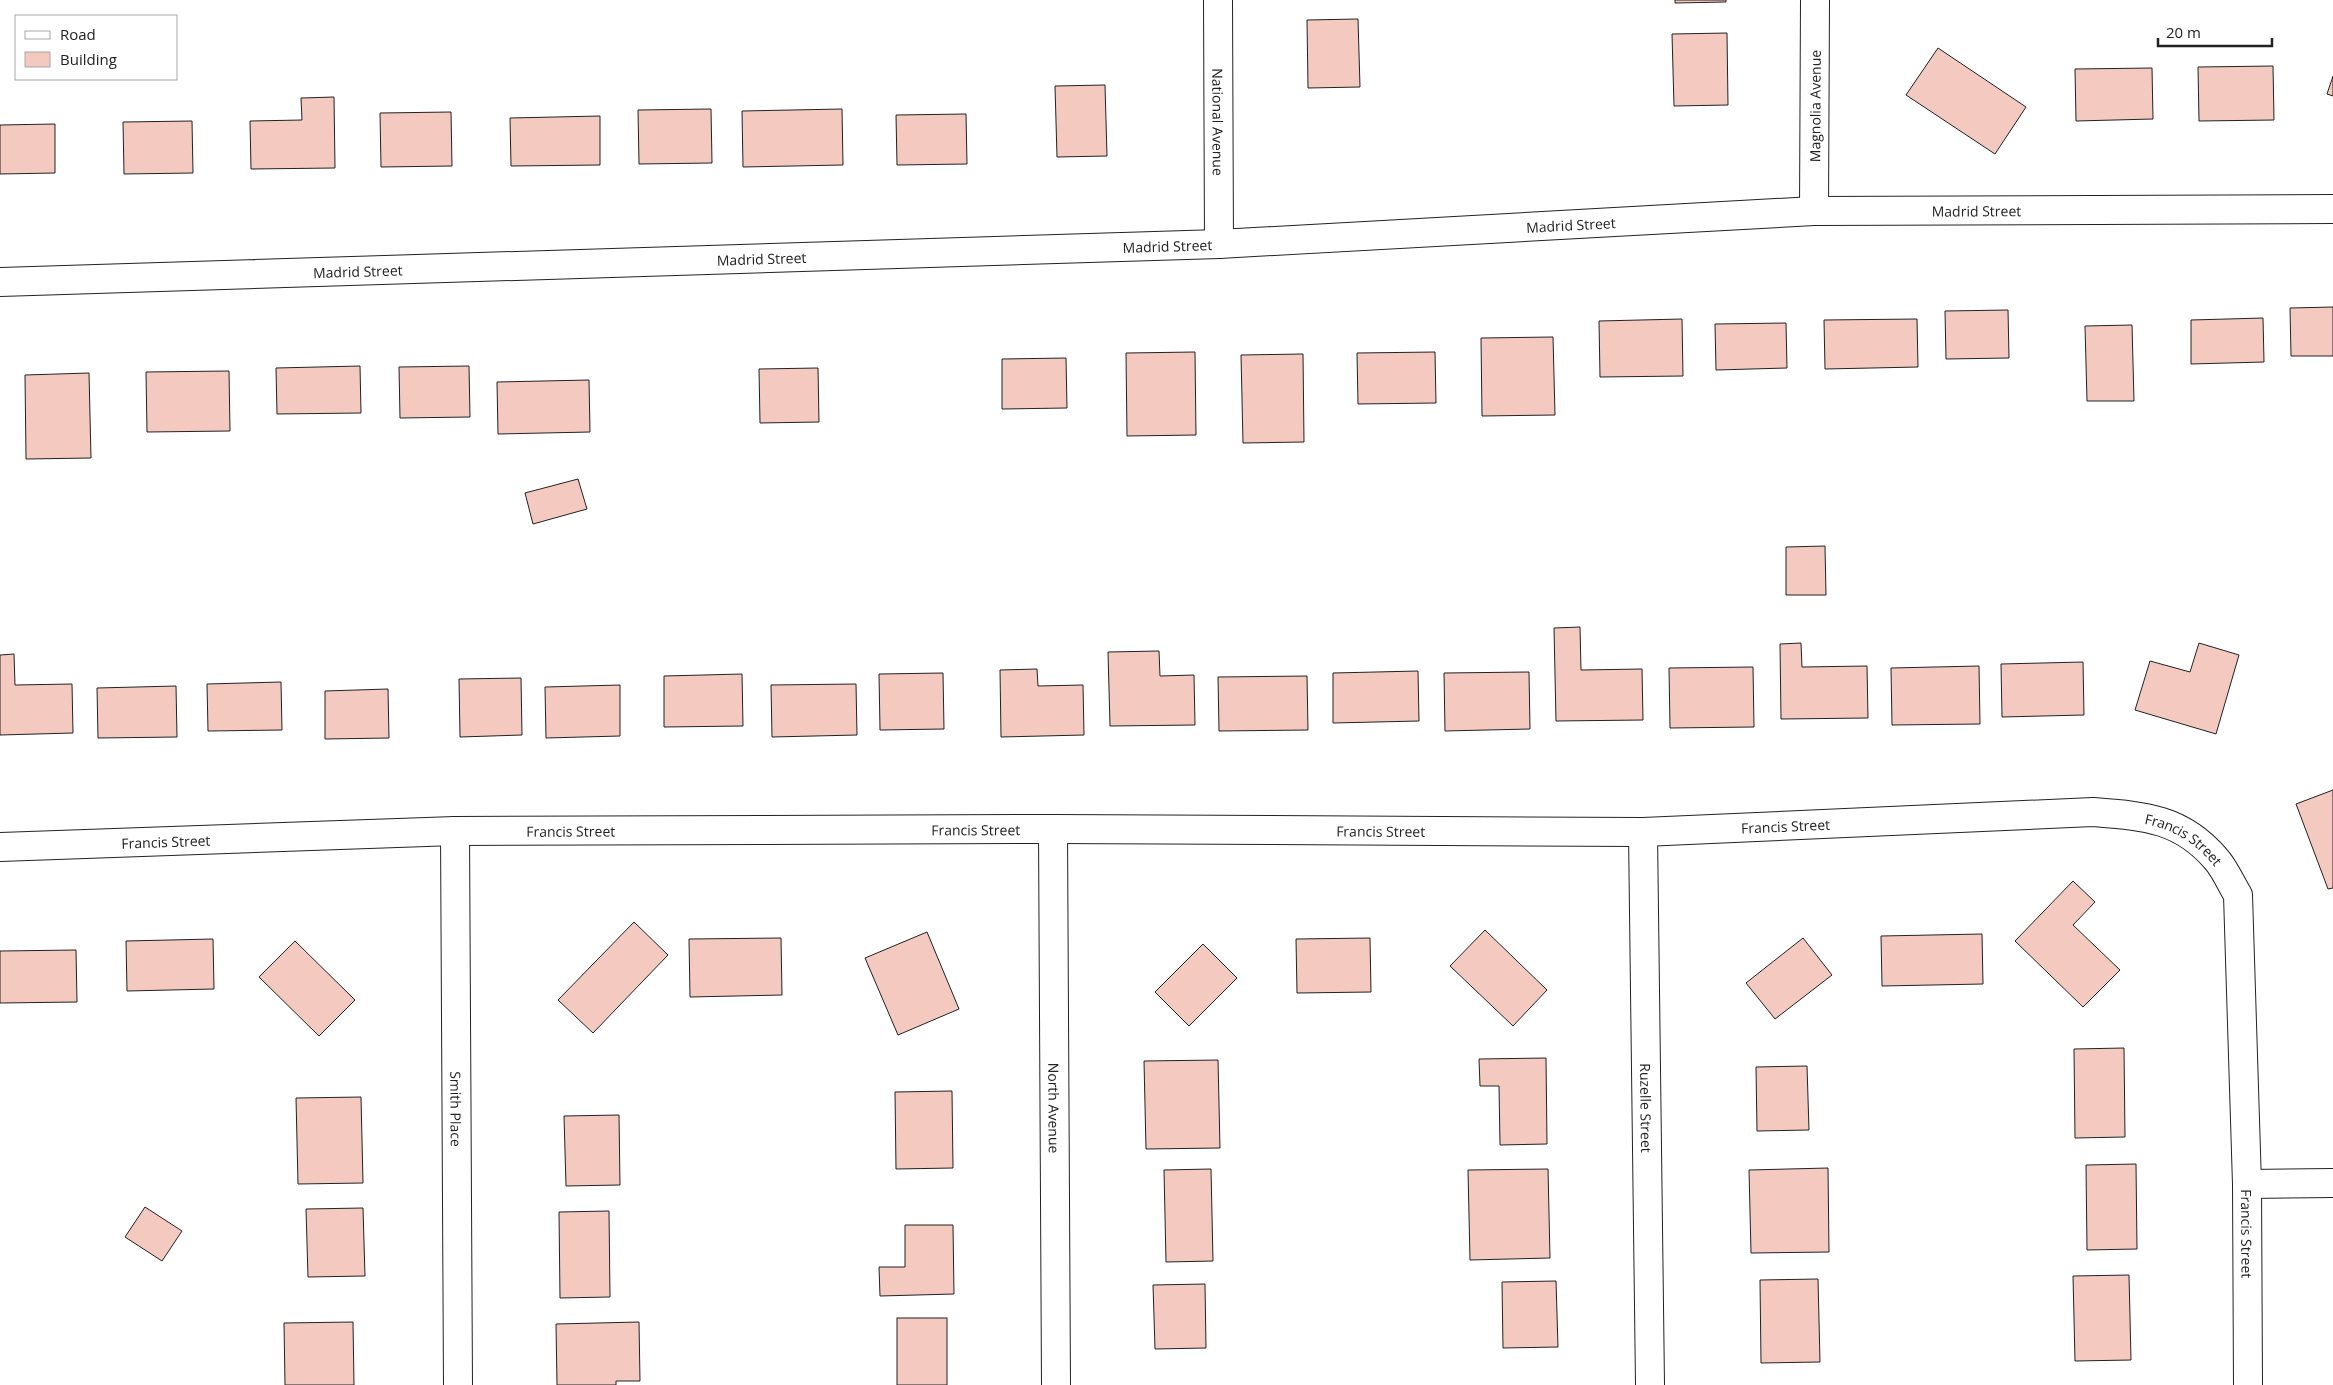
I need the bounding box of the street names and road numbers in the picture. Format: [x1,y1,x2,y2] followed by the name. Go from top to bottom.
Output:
[1805,50,1824,162] street label: Magnolia Avenue
[1209,68,1228,176] street label: National Avenue
[1932,201,2021,220] street label: Madrid Street
[1526,213,1616,236] street label: Madrid Street
[1122,235,1213,256] street label: Madrid Street
[717,247,807,269] street label: Madrid Street
[313,260,403,282] street label: Madrid Street
[2143,809,2227,869] street label: Francis Street
[1741,814,1830,837] street label: Francis Street
[931,820,1020,839] street label: Francis Street
[526,821,615,840] street label: Francis Street
[1336,821,1425,840] street label: Francis Street
[121,830,211,852] street label: Francis Street
[1045,1063,1064,1154] street label: North Avenue
[1636,1063,1657,1153] street label: Ruzelle Street
[447,1071,466,1147] street label: Smith Place
[2238,1189,2257,1278] street label: Francis Street

